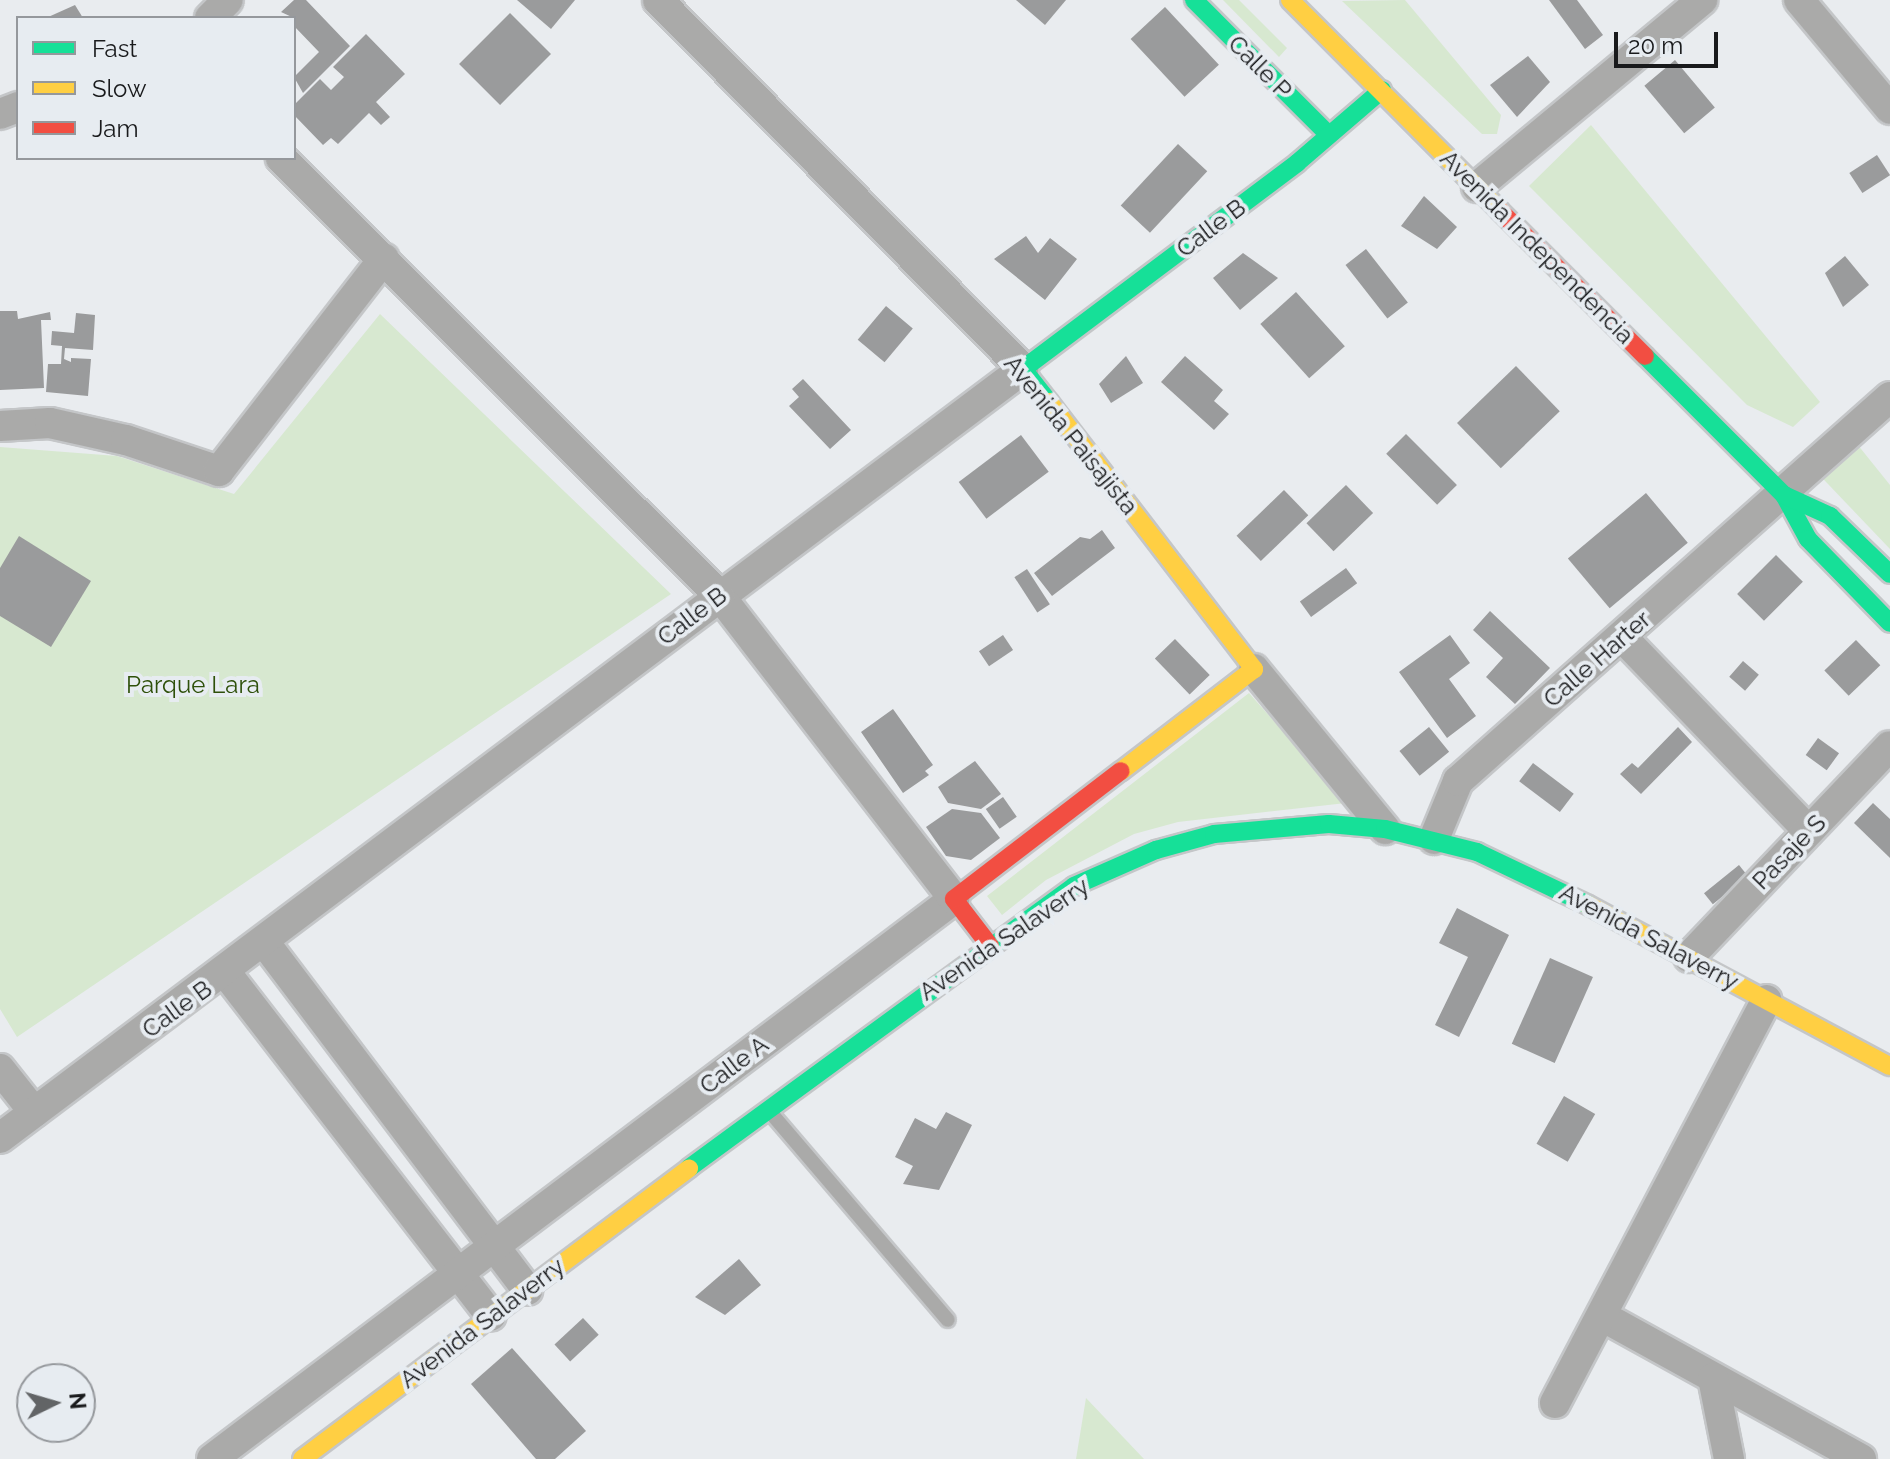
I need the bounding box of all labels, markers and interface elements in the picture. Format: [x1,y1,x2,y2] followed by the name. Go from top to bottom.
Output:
[16,16,296,160] legend
[1618,16,1722,66] scale bar
[1222,29,1298,105] street label: Calle P
[1628,31,1683,60] text: 20 m
[92,34,137,63] text: Fast
[92,74,146,103] text: Slow
[92,114,138,143] text: Jam
[1434,144,1640,350] street label: Avenida Independencia
[1171,193,1251,263] street label: Calle B
[998,350,1144,520] street label: Avenida Paisajista
[652,581,732,651] street label: Calle B
[1538,605,1656,713] street label: Calle Harter
[126,671,260,699] park label: Parque Lara
[1746,809,1832,895] street label: Pasaje S
[914,872,1094,1006] street label: Avenida Salaverry
[1555,878,1743,996] street label: Avenida Salaverry
[137,974,217,1044] street label: Calle B
[694,1030,774,1100] street label: Calle A
[394,1252,570,1394] street label: Avenida Salaverry
[16,1363,96,1443] north arrow
[64,1392,92,1411] text: N

